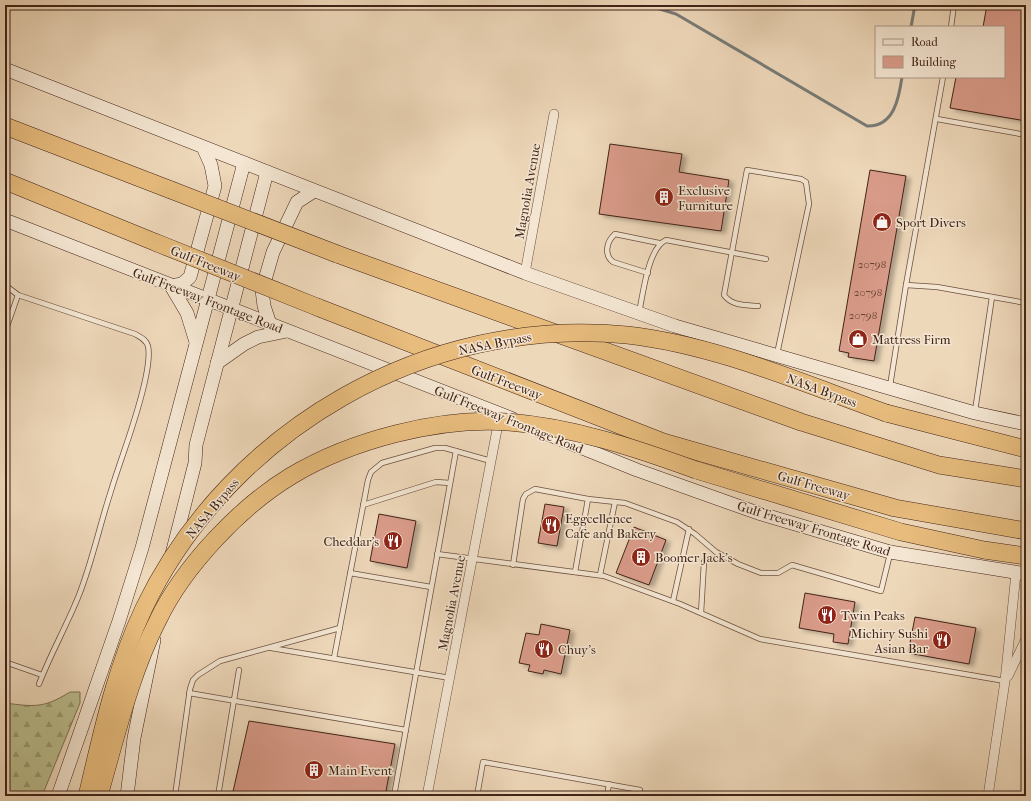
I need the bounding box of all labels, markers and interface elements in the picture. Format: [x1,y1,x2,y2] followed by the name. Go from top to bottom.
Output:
[875,26,1005,78] legend
[911,35,938,49] text: Road
[911,55,956,69] text: Building
[512,141,543,240] street label: Magnolia Avenue
[678,183,734,213] place label: Exclusive Furniture
[653,186,675,208] building icon: Exclusive Furniture
[871,211,893,233] shop icon: Sport Divers
[896,215,966,230] place label: Sport Divers
[168,243,244,285] street label: Gulf Freeway
[858,258,886,271] house number: 20798
[131,265,286,336] street label: Gulf Freeway Frontage Road
[854,286,882,299] house number: 20798
[849,309,877,322] house number: 20798
[847,328,869,350] shop icon: Mattress Firm
[457,329,533,358] street label: NASA Bypass
[872,332,951,347] place label: Mattress Firm
[469,362,545,403] street label: Gulf Freeway
[784,371,859,410] street label: NASA Bypass
[432,383,586,457] street label: Gulf Freeway Frontage Road
[776,468,853,503] street label: Gulf Freeway
[183,475,242,541] street label: NASA Bypass
[735,498,893,559] street label: Gulf Freeway Frontage Road
[565,511,657,541] place label: Eggcellence Cafe and Bakery
[540,514,562,536] restaurant icon: Eggcellence Cafe and Bakery
[382,530,404,552] restaurant icon: Cheddar's
[323,534,379,549] place label: Cheddar's
[630,546,652,568] building icon: Boomer Jack's
[655,550,733,565] place label: Boomer Jack's
[435,553,468,652] street label: Magnolia Avenue
[816,604,838,626] restaurant icon: Twin Peaks
[841,608,905,623] place label: Twin Peaks
[850,626,928,656] place label: Michiry Sushi Asian Bar
[931,629,953,651] restaurant icon: Michiry Sushi Asian Bar
[533,638,555,660] restaurant icon: Chuy's
[558,642,596,657] place label: Chuy's
[303,759,325,781] building icon: Main Event
[328,763,393,778] place label: Main Event

